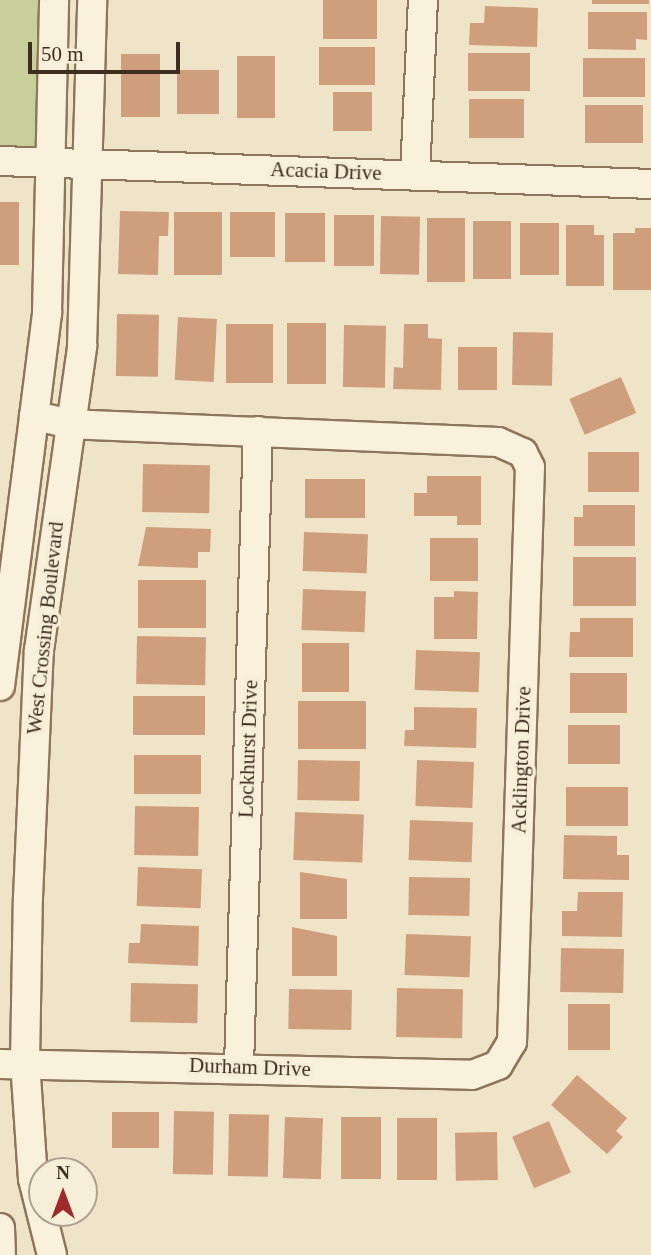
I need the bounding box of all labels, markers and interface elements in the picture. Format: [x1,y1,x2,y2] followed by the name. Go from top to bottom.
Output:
[32,28,184,72] scale bar
[41,42,84,66] text: 50 m
[270,156,382,186] street label: Acacia Drive
[21,520,69,736] street label: West Crossing Boulevard
[233,679,263,819] street label: Lockhurst Drive
[506,686,536,834] street label: Acklington Drive
[189,1052,311,1082] street label: Durham Drive
[28,1157,98,1227] north arrow
[56,1162,70,1183] text: N

